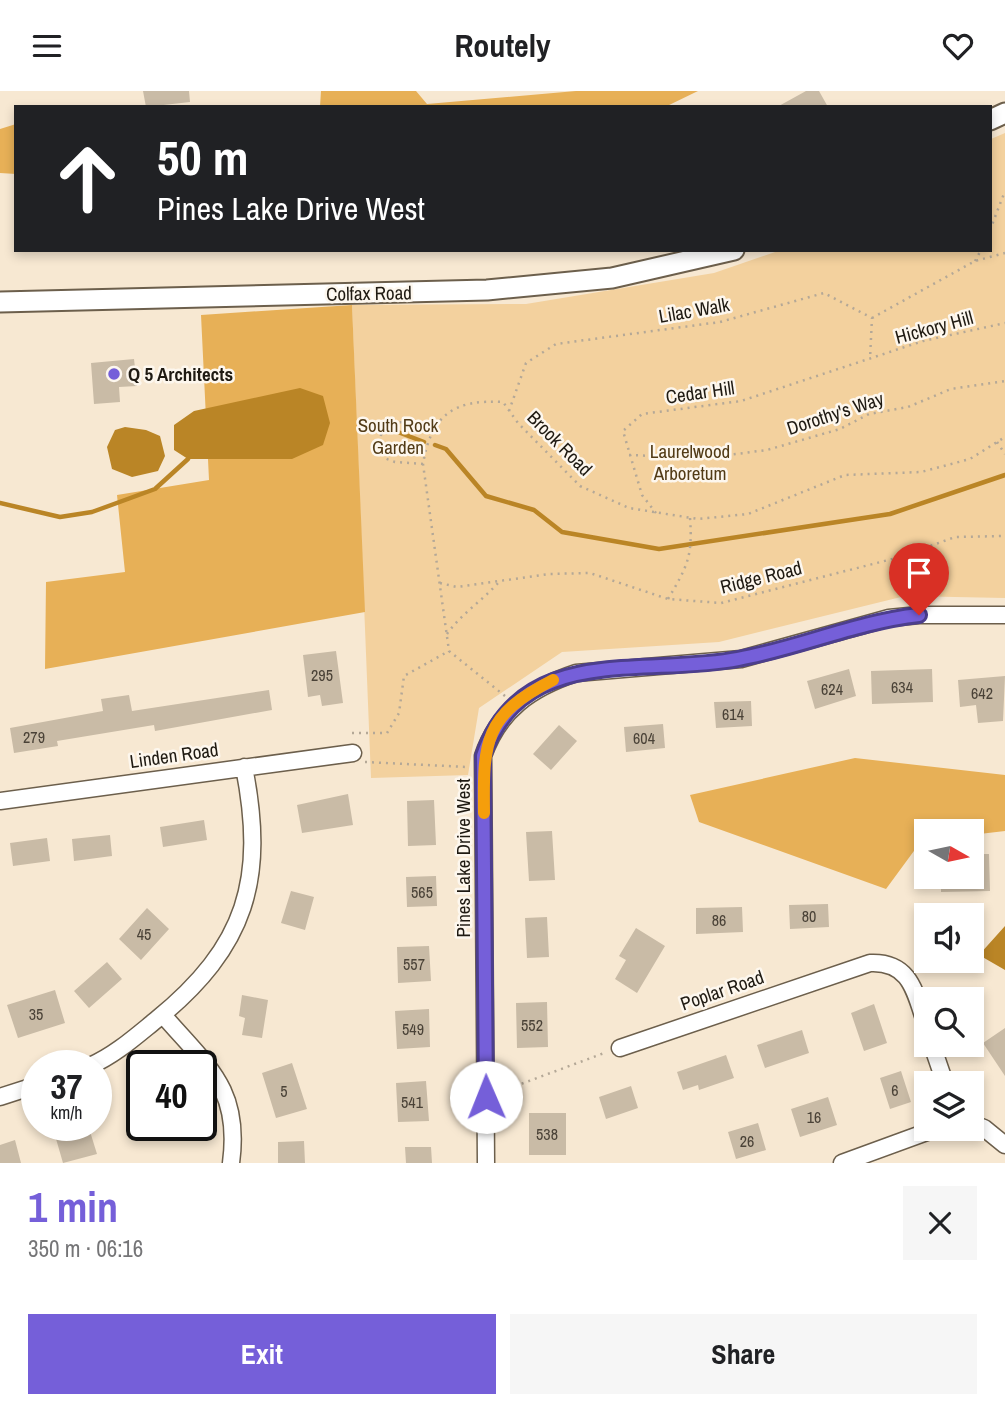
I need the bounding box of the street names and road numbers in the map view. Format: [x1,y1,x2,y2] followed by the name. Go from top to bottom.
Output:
[326,279,412,307] street label: Colfax Road
[657,291,732,329] street label: Lilac Walk
[892,304,976,350] street label: Hickory Hill
[664,374,736,410] street label: Cedar Hill
[783,385,887,441] street label: Dorothy's Way
[522,405,598,481] street label: Brook Road
[718,554,804,600] street label: Ridge Road
[128,736,220,774] street label: Linden Road
[450,778,476,938] street label: Pines Lake Drive West
[677,964,767,1016] street label: Poplar Road

